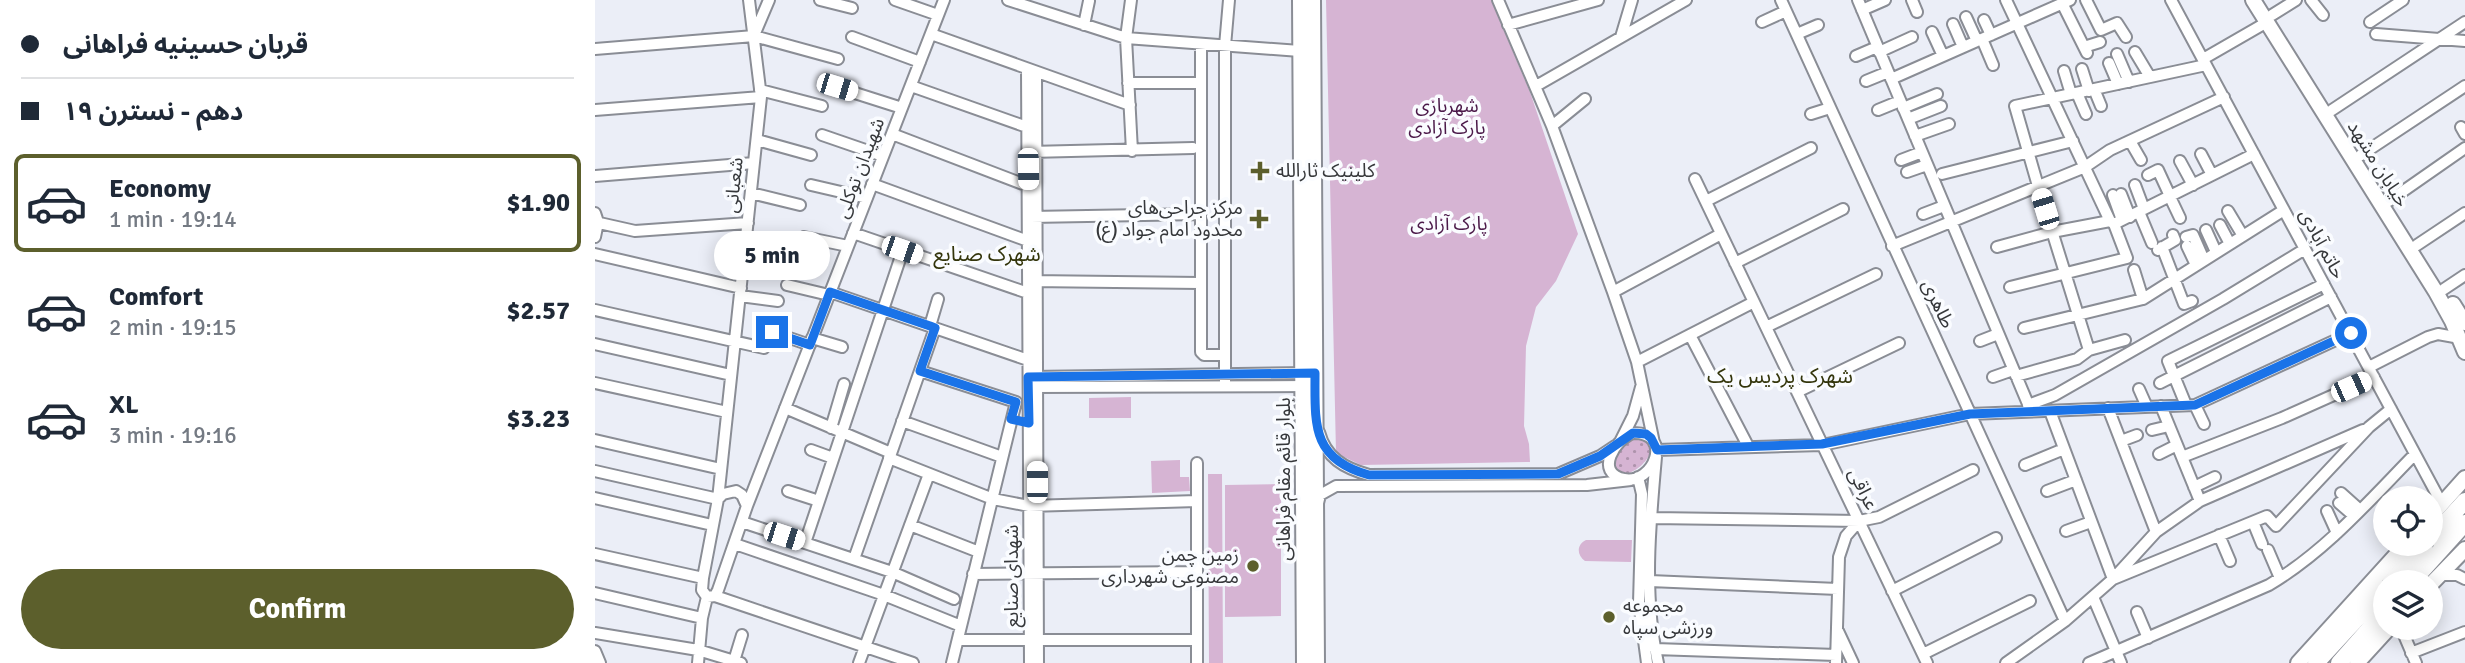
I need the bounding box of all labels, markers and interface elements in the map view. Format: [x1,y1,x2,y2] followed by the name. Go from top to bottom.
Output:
[63,29,308,61] text: قربان حسینیه فراهانی
[814,71,861,103] car
[1408,94,1486,140] park label: شهربازی پارک آزادی
[63,96,243,128] text: دهم - نسترن ۱۹
[830,114,890,222] street label: شهیدان توکلی
[2342,116,2414,212] street label: خیابان مشهد
[1018,148,1039,190] car
[719,156,749,214] street label: شعبانی
[1276,159,1376,183] place label: کلینیک ثارالله
[1250,161,1270,181] marker: کلینیک ثارالله
[25,172,88,235] icon: car
[109,173,211,205] text: Economy
[2029,186,2062,232] car
[506,187,570,219] text: $1.90
[1096,196,1243,244] place label: مرکز جراحی‌های محدود امام جواد (ع)
[109,205,237,234] text: 1 min · 19:14
[2292,205,2350,284] street label: حاتم آبادی
[1249,209,1269,229] marker: مرکز جراحی‌های محدود امام جواد (ع)
[1410,212,1488,236] park label: پارک آزادی
[714,230,830,280] callout: 5 min
[879,233,926,267] car
[744,241,800,270] text: 5 min
[933,241,1041,269] district label: شهرک صنایع
[1916,276,1960,332] street label: طاهری
[25,280,88,343] icon: car
[109,281,203,313] text: Comfort
[506,295,570,327] text: $2.57
[109,313,237,342] text: 2 min · 19:15
[756,316,788,348] route end
[2335,317,2367,349] route start
[1707,363,1853,389] district label: شهرک پردیس یک
[2328,369,2375,405] car
[25,388,88,451] icon: car
[109,389,139,421] text: XL
[1272,397,1298,561] street label: بلوار قائم مقام فراهانی
[506,403,570,435] text: $3.23
[109,421,237,450] text: 3 min · 19:16
[1027,461,1048,503] car
[1843,464,1883,514] street label: عراقی
[2373,486,2443,640] map controls
[2373,486,2443,556] button: locate
[761,520,808,552] car
[1000,525,1026,627] street label: شهدای صنایع
[1101,543,1239,589] place label: زمین چمن مصنوعی شهرداری
[1245,558,1261,574] marker: زمین چمن مصنوعی شهرداری
[21,569,574,649] button: Confirm
[2373,570,2443,640] button: layers
[1623,594,1713,640] place label: مجموعه ورزشی سپاه
[1601,609,1617,625] marker: مجموعه ورزشی سپاه

